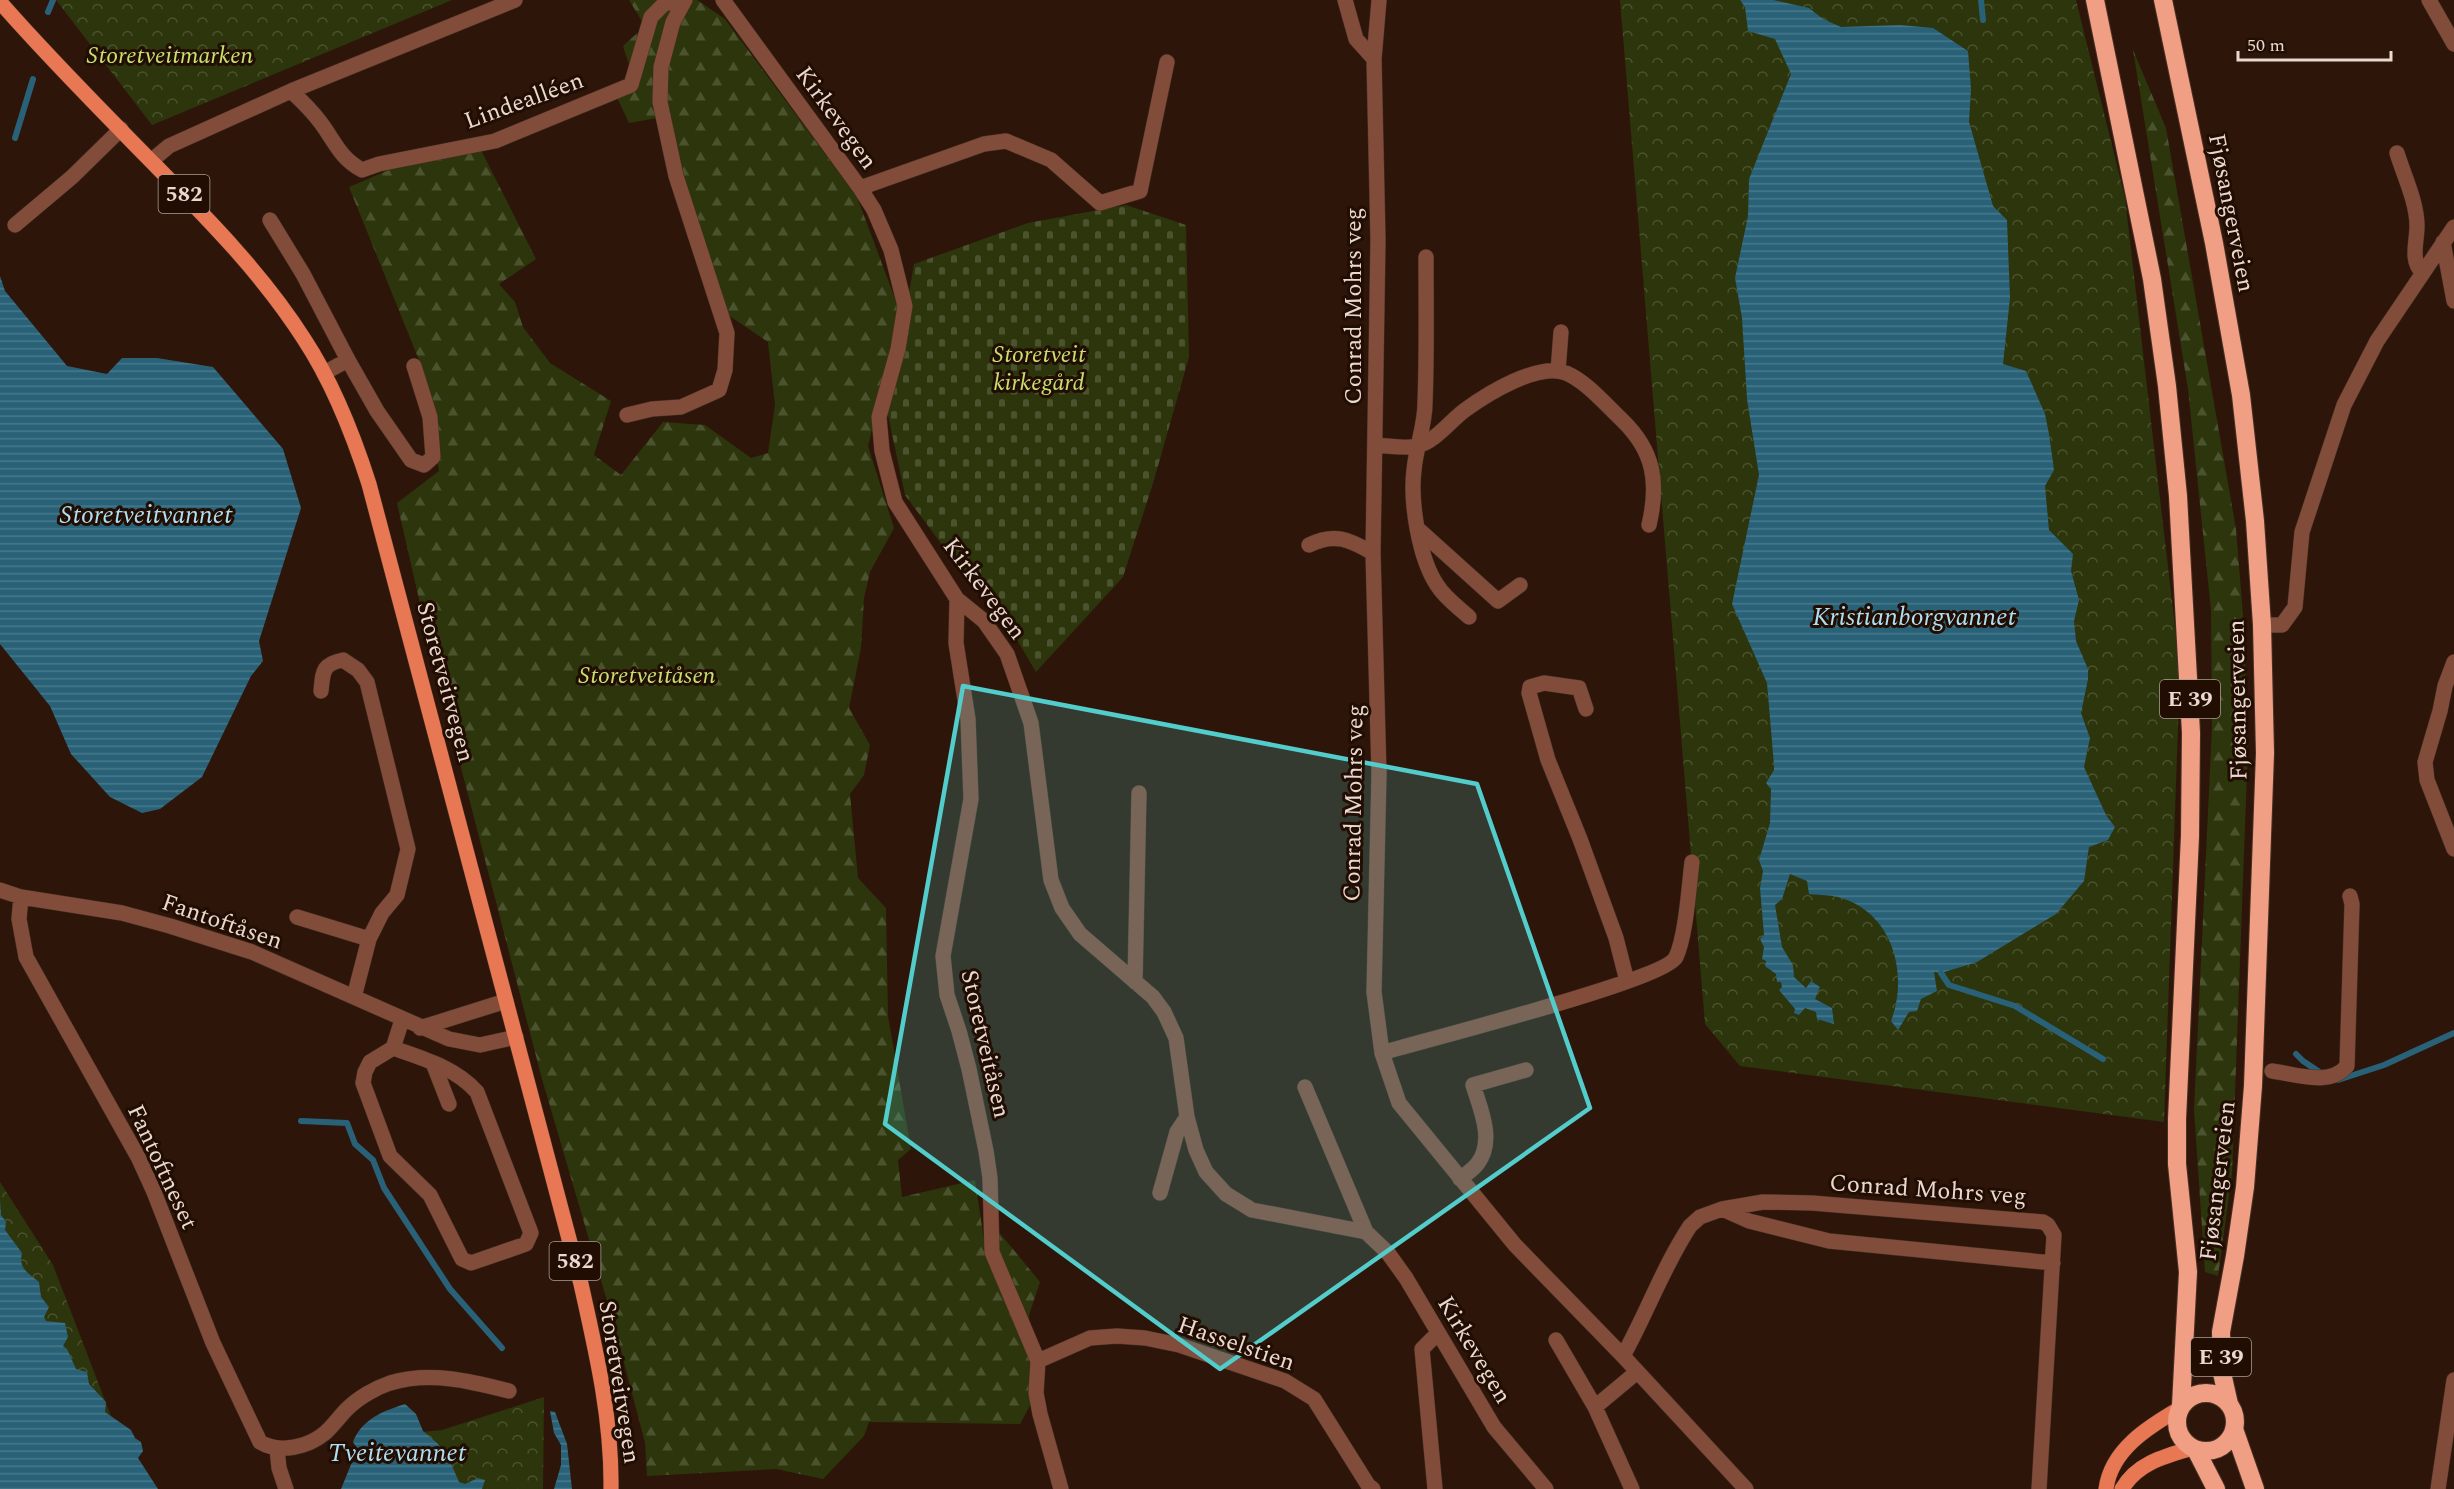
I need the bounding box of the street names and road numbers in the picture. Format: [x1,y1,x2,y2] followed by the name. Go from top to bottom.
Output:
[786,59,886,177] street label: Kirkevegen
[459,63,589,139] street label: Lindealléen
[2198,131,2264,295] street label: Fjøsangerveien
[158,175,210,213] road number: 582
[1336,207,1372,405] street label: Conrad Mohrs veg
[933,530,1035,648] street label: Kirkevegen
[406,598,484,766] street label: Storetveitvegen
[2219,619,2257,781] street label: Fjøsangerveien
[2160,680,2220,718] road number: E 39
[1334,704,1374,902] street label: Conrad Mohrs veg
[157,885,287,960] street label: Fantoftåsen
[950,966,1020,1122] street label: Storetveitåsen
[117,1098,207,1236] street label: Fantoftneset
[2190,1099,2246,1263] street label: Fjøsangerveien
[1828,1165,2028,1215] street label: Conrad Mohrs veg
[550,1242,600,1280] road number: 582
[1428,1289,1520,1411] street label: Kirkevegen
[588,1298,650,1466] street label: Storetveitvegen
[1172,1307,1300,1381] street label: Hasselstien
[2191,1338,2251,1376] road number: E 39

